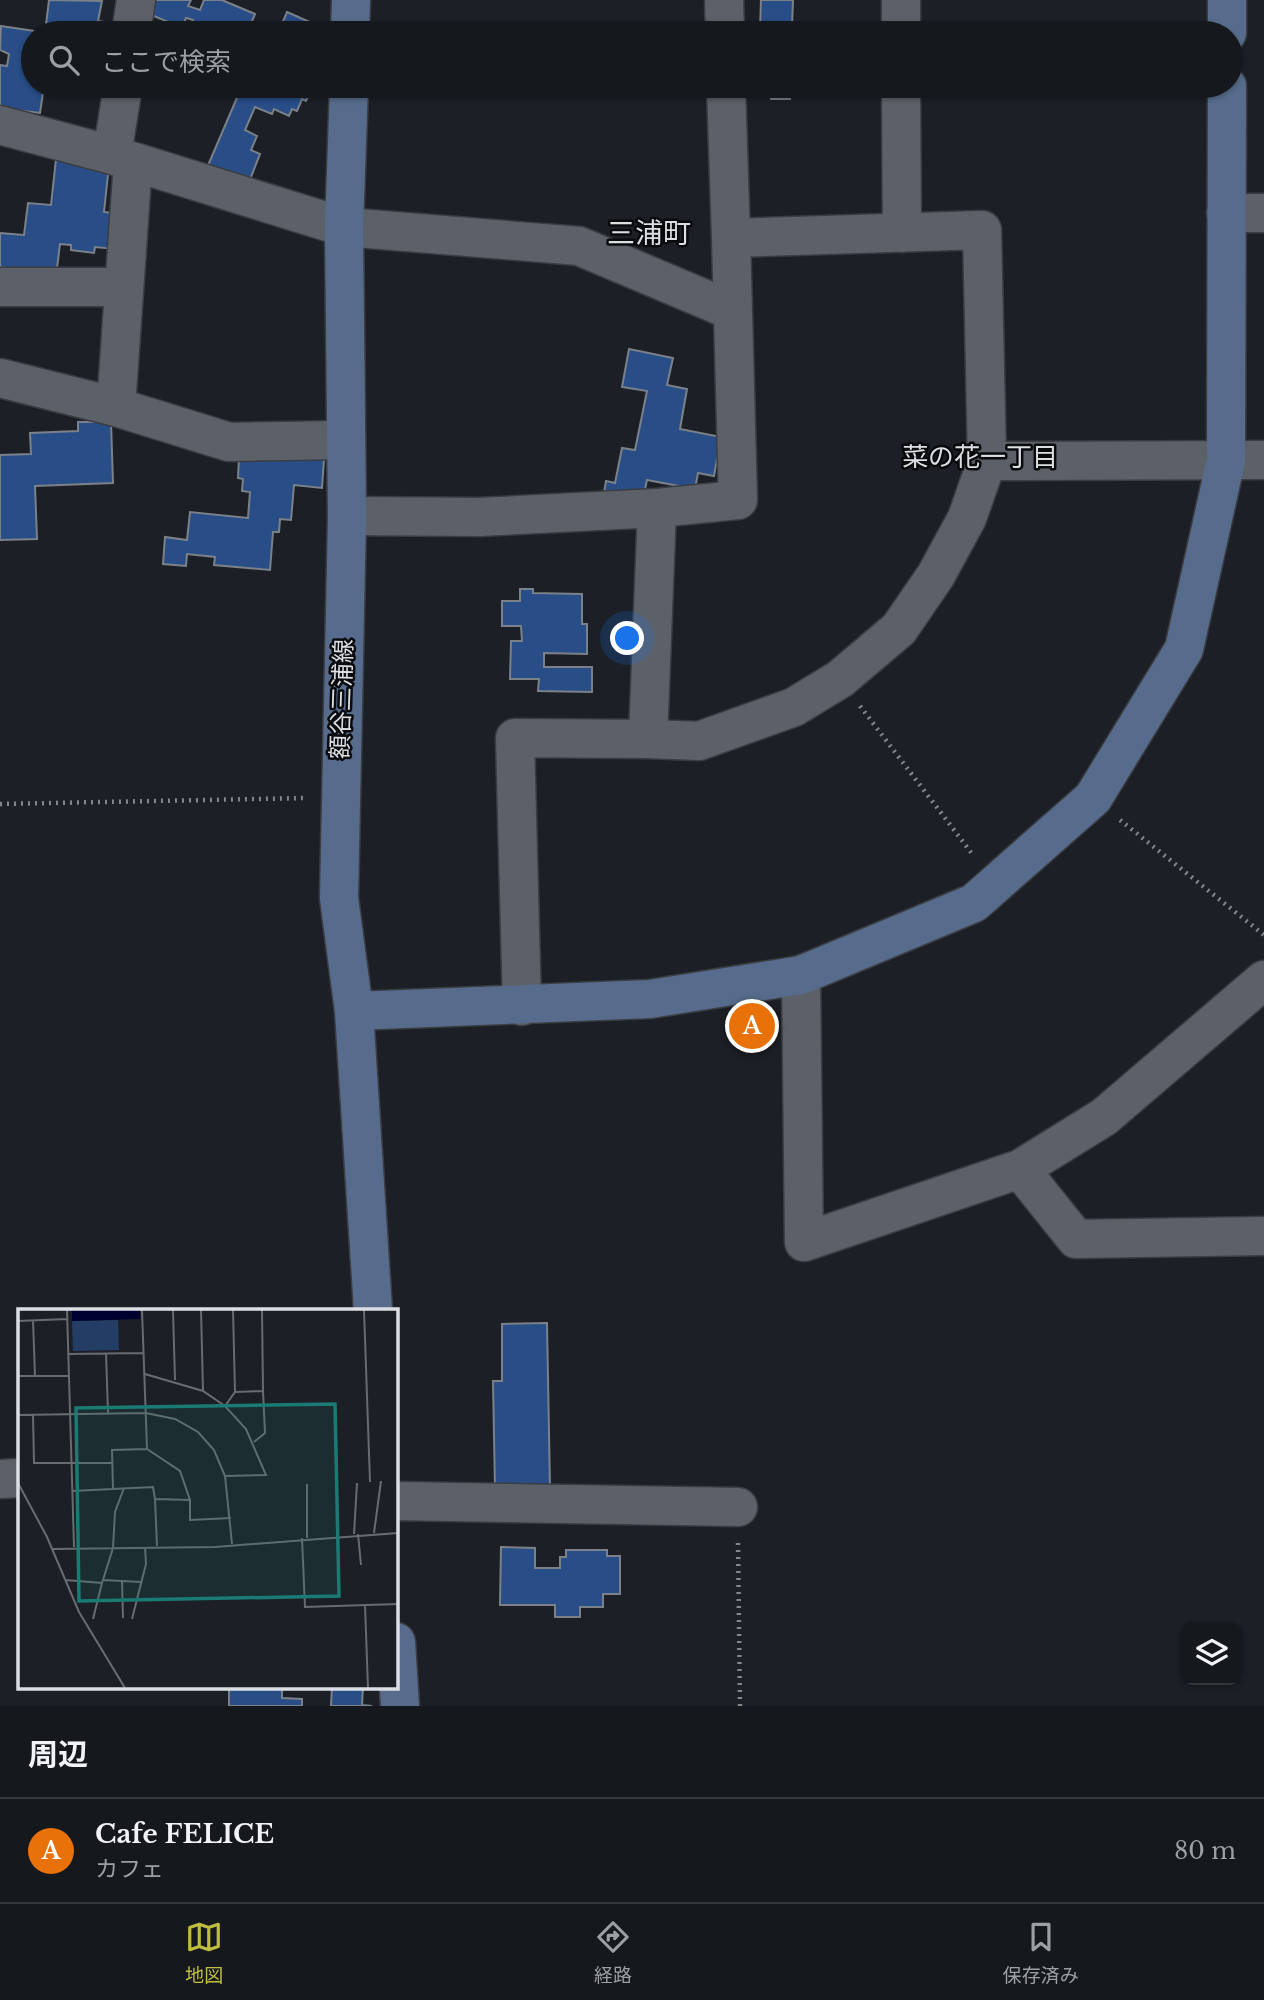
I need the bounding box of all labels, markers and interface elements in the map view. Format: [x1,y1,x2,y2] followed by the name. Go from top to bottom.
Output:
[21,21,1243,98] search box
[45,41,83,79] icon: search
[101,46,231,78] text: ここで検索
[607,216,691,251] district label: 三浦町
[902,441,1058,473] district label: 菜の花一丁目
[610,621,644,655] your location
[325,639,358,759] street label: 額谷三浦線
[729,1000,775,1052] pin: A
[18,1309,397,1688] inset map
[1180,1622,1243,1685] map controls
[1180,1622,1243,1685] button: layers
[28,1736,88,1773] text: 周辺
[95,1818,274,1850] text: Cafe FELICE
[42,1837,60,1865] text: A
[1174,1837,1236,1865] text: 80 m
[95,1855,164,1883] text: カフェ
[185,1918,223,1987] tab: 地図
[594,1918,632,1987] tab: 経路
[1003,1918,1079,1987] tab: 保存済み

